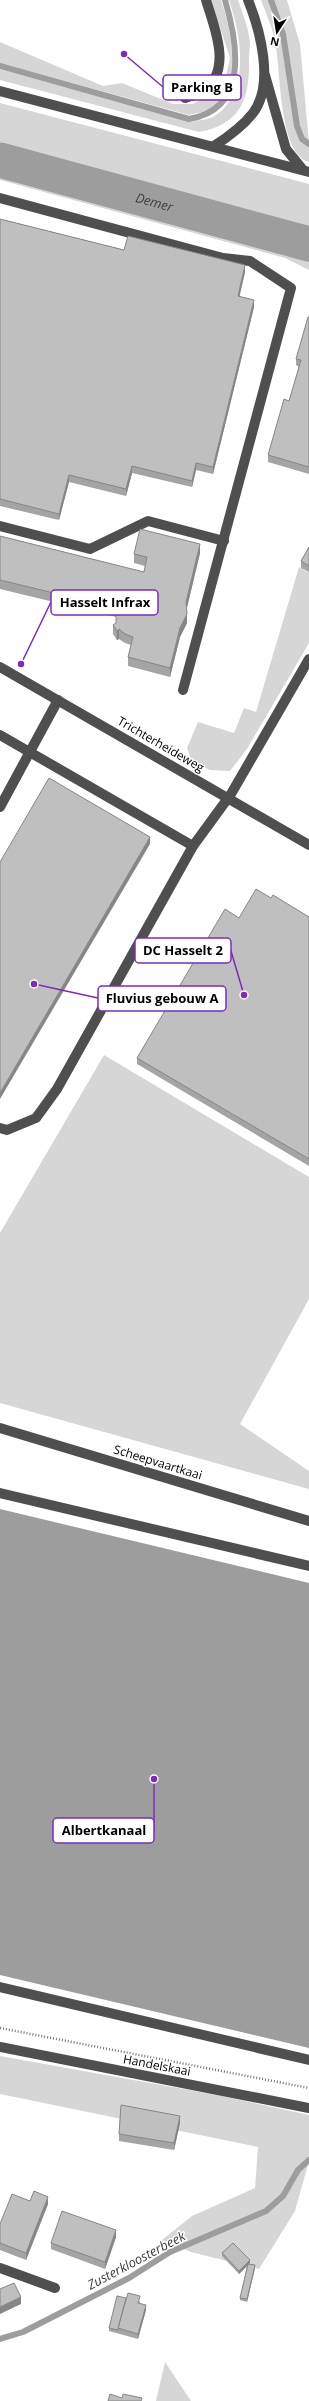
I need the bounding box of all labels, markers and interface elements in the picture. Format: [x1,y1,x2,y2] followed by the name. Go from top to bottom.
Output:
[257,12,297,52] north arrow
[269,34,281,51] text: N
[163,75,241,100] callout: Parking B
[171,78,233,96] text: Parking B
[134,188,176,216] water label: Demer
[51,590,158,615] callout: Hasselt Infrax
[60,593,151,611] text: Hasselt Infrax
[115,712,208,776] street label: Trichterheideweg
[135,938,231,963] callout: DC Hasselt 2
[143,941,224,959] text: DC Hasselt 2
[98,986,226,1011] callout: Fluvius gebouw A
[106,989,218,1007] text: Fluvius gebouw A
[112,1440,204,1484] street label: Scheepvaartkaai
[53,1818,154,1843] callout: Albertkanaal
[62,1821,146,1839] text: Albertkanaal
[122,2050,192,2080] street label: Handelskaai
[83,2226,189,2294] water label: Zusterkloosterbeek

